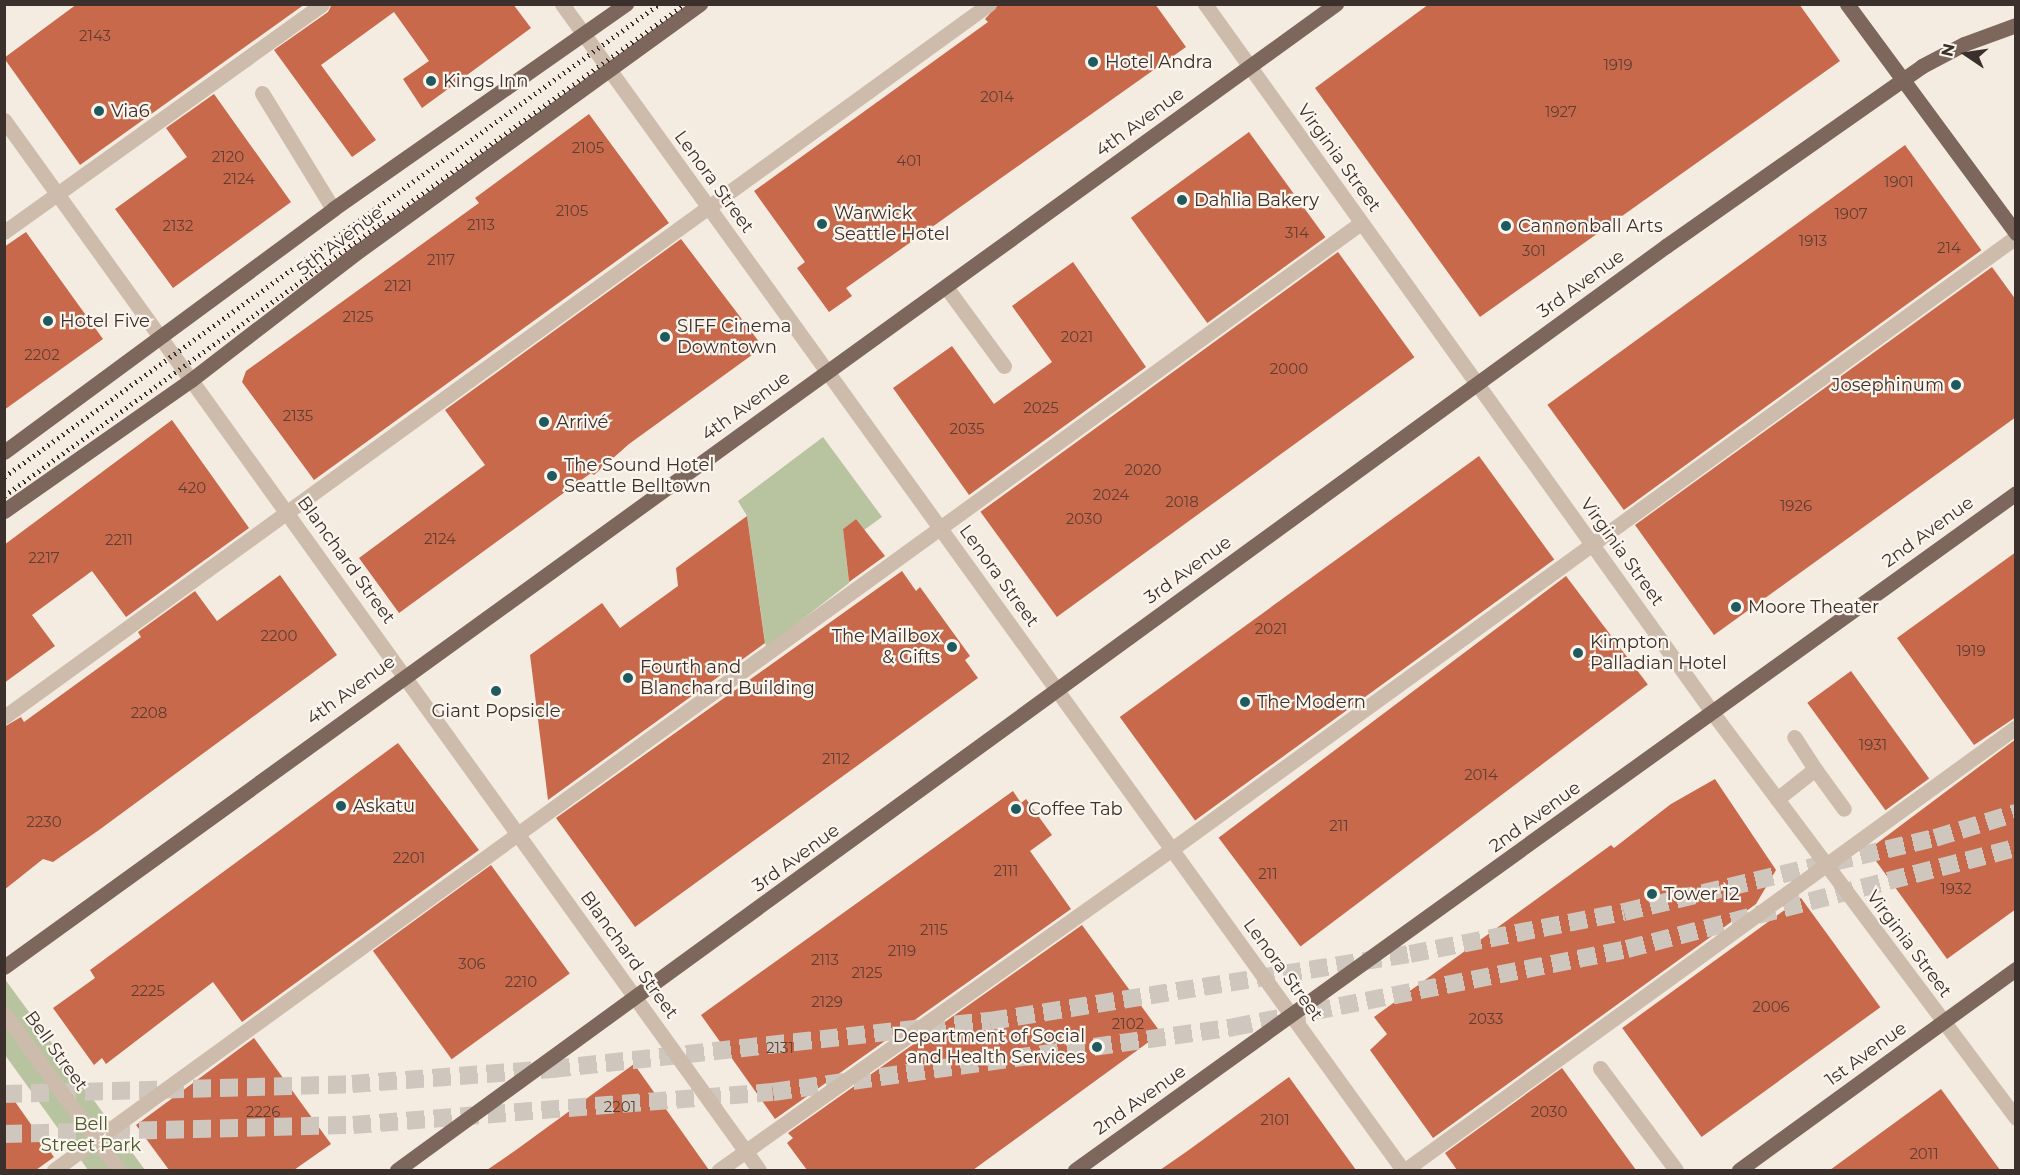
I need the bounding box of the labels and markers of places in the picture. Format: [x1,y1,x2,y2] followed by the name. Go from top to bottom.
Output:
[1105,51,1213,73] place label: Hotel Andra
[1086,55,1100,69] marker: Hotel Andra
[443,70,528,92] place label: Kings Inn
[424,74,438,88] marker: Kings Inn
[111,100,150,122] place label: Via6
[92,104,106,118] marker: Via6
[1194,189,1319,211] place label: Dahlia Bakery
[1175,193,1189,207] marker: Dahlia Bakery
[834,203,950,246] place label: Warwick Seattle Hotel
[1518,215,1663,237] place label: Cannonball Arts
[815,217,829,231] marker: Warwick Seattle Hotel
[1499,219,1513,233] marker: Cannonball Arts
[60,310,150,332] place label: Hotel Five
[41,314,55,328] marker: Hotel Five
[677,316,791,358] place label: SIFF Cinema Downtown
[658,330,672,344] marker: SIFF Cinema Downtown
[1831,374,1944,396] place label: Josephinum
[1949,378,1963,392] marker: Josephinum
[556,411,608,433] place label: Arrivé
[537,415,551,429] marker: Arrivé
[564,455,714,498] place label: The Sound Hotel Seattle Belltown
[545,469,559,483] marker: The Sound Hotel Seattle Belltown
[1748,596,1879,618] place label: Moore Theater
[1729,600,1743,614] marker: Moore Theater
[832,626,940,668] place label: The Mailbox & Gifts
[1590,632,1727,674] place label: Kimpton Palladian Hotel
[945,640,959,654] marker: The Mailbox & Gifts
[1571,646,1585,660] marker: Kimpton Palladian Hotel
[640,657,815,700] place label: Fourth and Blanchard Building
[621,671,635,685] marker: Fourth and Blanchard Building
[489,684,503,698] marker: Giant Popsicle
[1257,691,1366,713] place label: The Modern
[1238,695,1252,709] marker: The Modern
[431,700,561,722] place label: Giant Popsicle
[353,795,415,817] place label: Askatu
[1028,798,1123,820] place label: Coffee Tab
[334,799,348,813] marker: Askatu
[1009,802,1023,816] marker: Coffee Tab
[1664,883,1739,905] place label: Tower 12
[1645,887,1659,901] marker: Tower 12
[893,1026,1085,1068] place label: Department of Social and Health Services
[1090,1040,1104,1054] marker: Department of Social and Health Services

